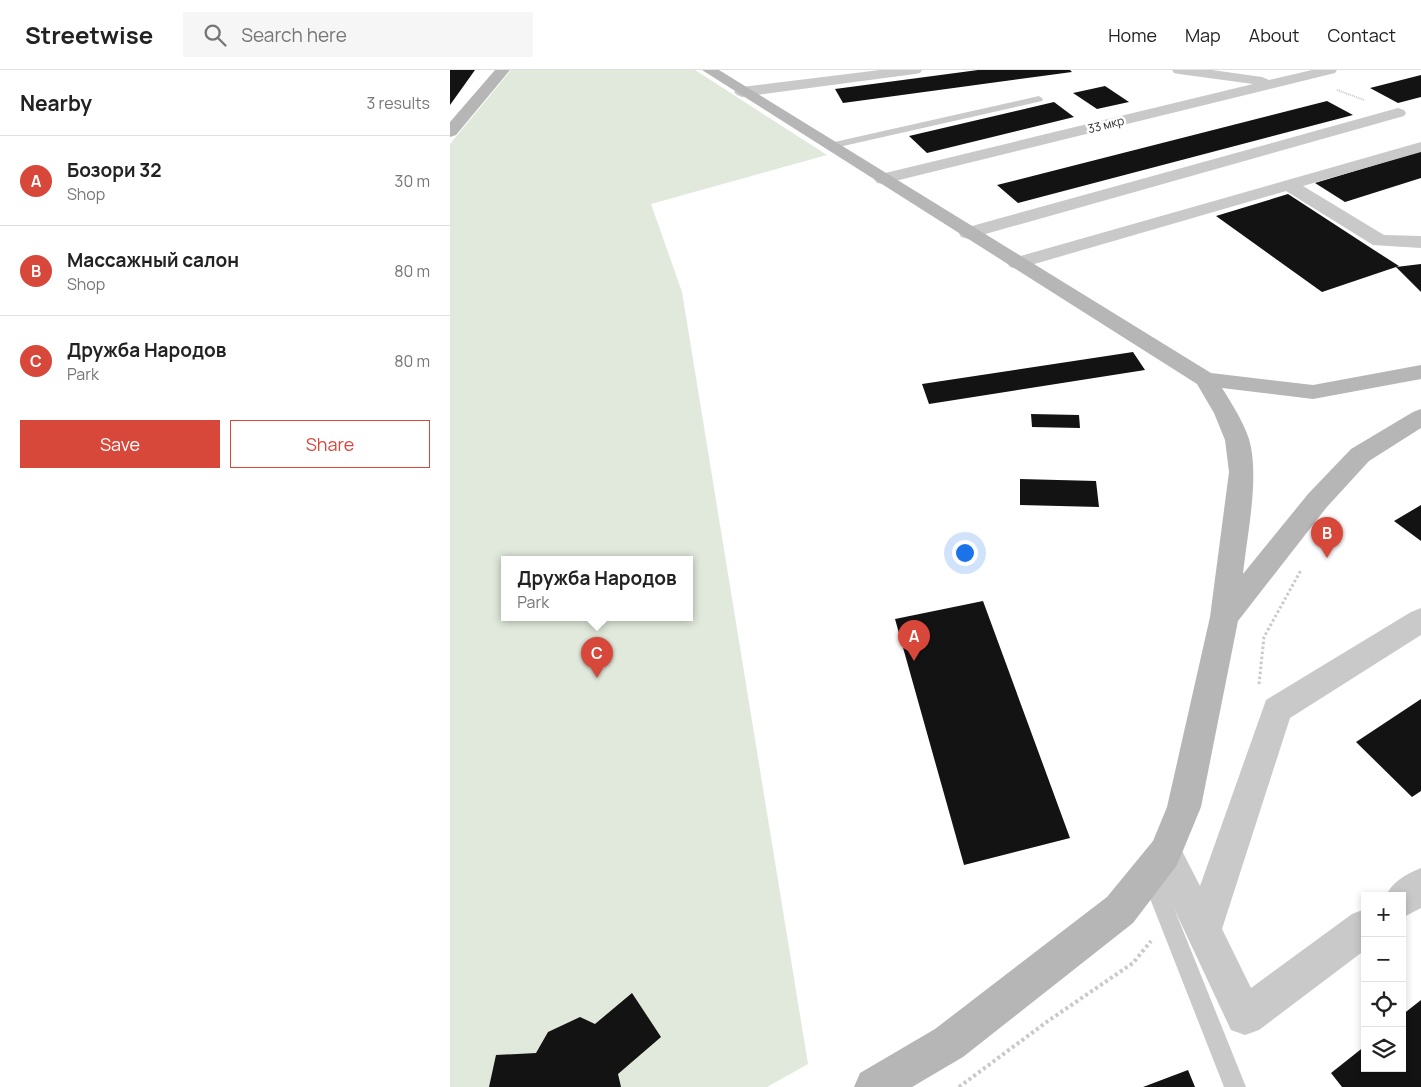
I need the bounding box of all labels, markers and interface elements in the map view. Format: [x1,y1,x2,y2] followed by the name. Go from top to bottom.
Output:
[183,12,533,57] search box
[25,18,153,51] text: Streetwise
[201,21,229,49] icon: search
[241,22,347,48] text: Search here
[1108,23,1157,47] text: Home
[1185,23,1221,47] text: Map
[1249,23,1299,47] text: About
[1327,23,1396,47] text: Contact
[20,89,92,117] text: Nearby
[367,92,430,114] text: 3 results
[1086,112,1126,137] street label: 33 мкр
[67,157,162,183] text: Бозори 32
[31,170,41,192] text: A
[395,170,430,192] text: 30 m
[67,183,105,205] text: Shop
[67,247,239,273] text: Массажный салон
[31,260,41,282] text: B
[394,260,430,282] text: 80 m
[67,273,105,295] text: Shop
[67,337,226,363] text: Дружба Народов
[30,350,42,372] text: C
[394,350,430,372] text: 80 m
[67,363,99,385] text: Park
[20,420,220,468] button: Save
[230,420,430,468] button: Share
[1311,517,1343,558] pin: B
[952,540,978,566] your location
[501,556,693,621] popup
[517,565,677,591] text: Дружба Народов
[517,591,549,613] text: Park
[898,620,930,661] pin: A
[581,637,613,678] pin: C
[1361,892,1406,1072] map controls
[1361,892,1406,937] button: +
[1361,937,1406,982] button: −
[1361,982,1406,1027] button: locate
[1361,1027,1406,1072] button: layers

